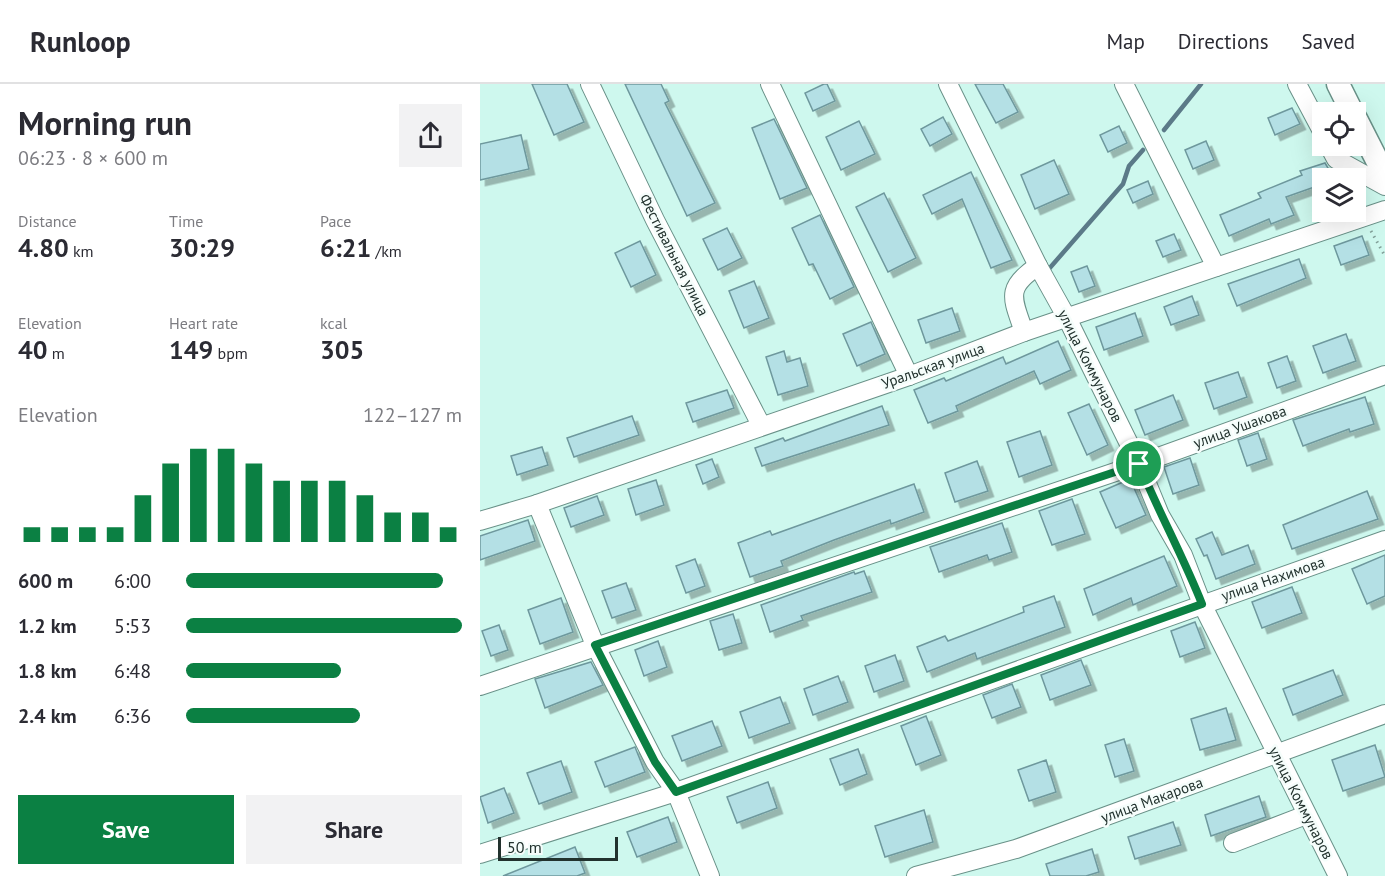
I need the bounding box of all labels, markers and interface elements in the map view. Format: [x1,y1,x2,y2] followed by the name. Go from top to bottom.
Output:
[30,23,131,60] text: Runloop
[1106,28,1145,55] text: Map
[1178,28,1269,55] text: Directions
[1302,28,1355,55] text: Saved
[18,101,192,144] text: Morning run
[1312,102,1366,222] map controls
[1312,102,1366,156] button: locate
[399,104,462,167] button: share
[18,145,168,171] text: 06:23 · 8 × 600 m
[1312,168,1366,222] button: layers
[636,191,713,319] street label: Фестивальная улица
[18,211,77,231] text: Distance
[169,211,203,231] text: Time
[320,211,351,231] text: Pace
[18,231,69,264] text: 4.80
[169,231,235,264] text: 30:29
[320,231,371,264] text: 6:21
[69,241,94,261] text: km
[371,241,402,261] text: /km
[1054,306,1127,425] street label: улица Коммунаров
[18,313,82,333] text: Elevation
[169,313,238,333] text: Heart rate
[320,313,347,333] text: kcal
[18,333,47,366] text: 40
[169,333,213,366] text: 149
[320,333,364,366] text: 305
[879,338,987,393] street label: Уральская улица
[47,343,65,363] text: m
[213,343,248,363] text: bpm
[1191,401,1289,452] street label: улица Ушакова
[18,402,98,428] text: Elevation
[363,402,462,428] text: 122–127 m
[1113,438,1164,489] pin
[1122,447,1155,480] icon: arrive
[1219,552,1327,605] street label: улица Нахимова
[18,568,73,594] text: 600 m
[114,568,151,594] text: 6:00
[18,613,77,639] text: 1.2 km
[114,613,151,639] text: 5:53
[18,658,77,684] text: 1.8 km
[114,658,151,684] text: 6:48
[18,703,77,729] text: 2.4 km
[114,703,151,729] text: 6:36
[1265,743,1338,862] street label: улица Коммунаров
[1098,772,1205,827] street label: улица Макарова
[18,795,234,864] button: Save
[246,795,462,864] button: Share
[498,834,618,862] scale bar
[507,837,542,857] text: 50 m

